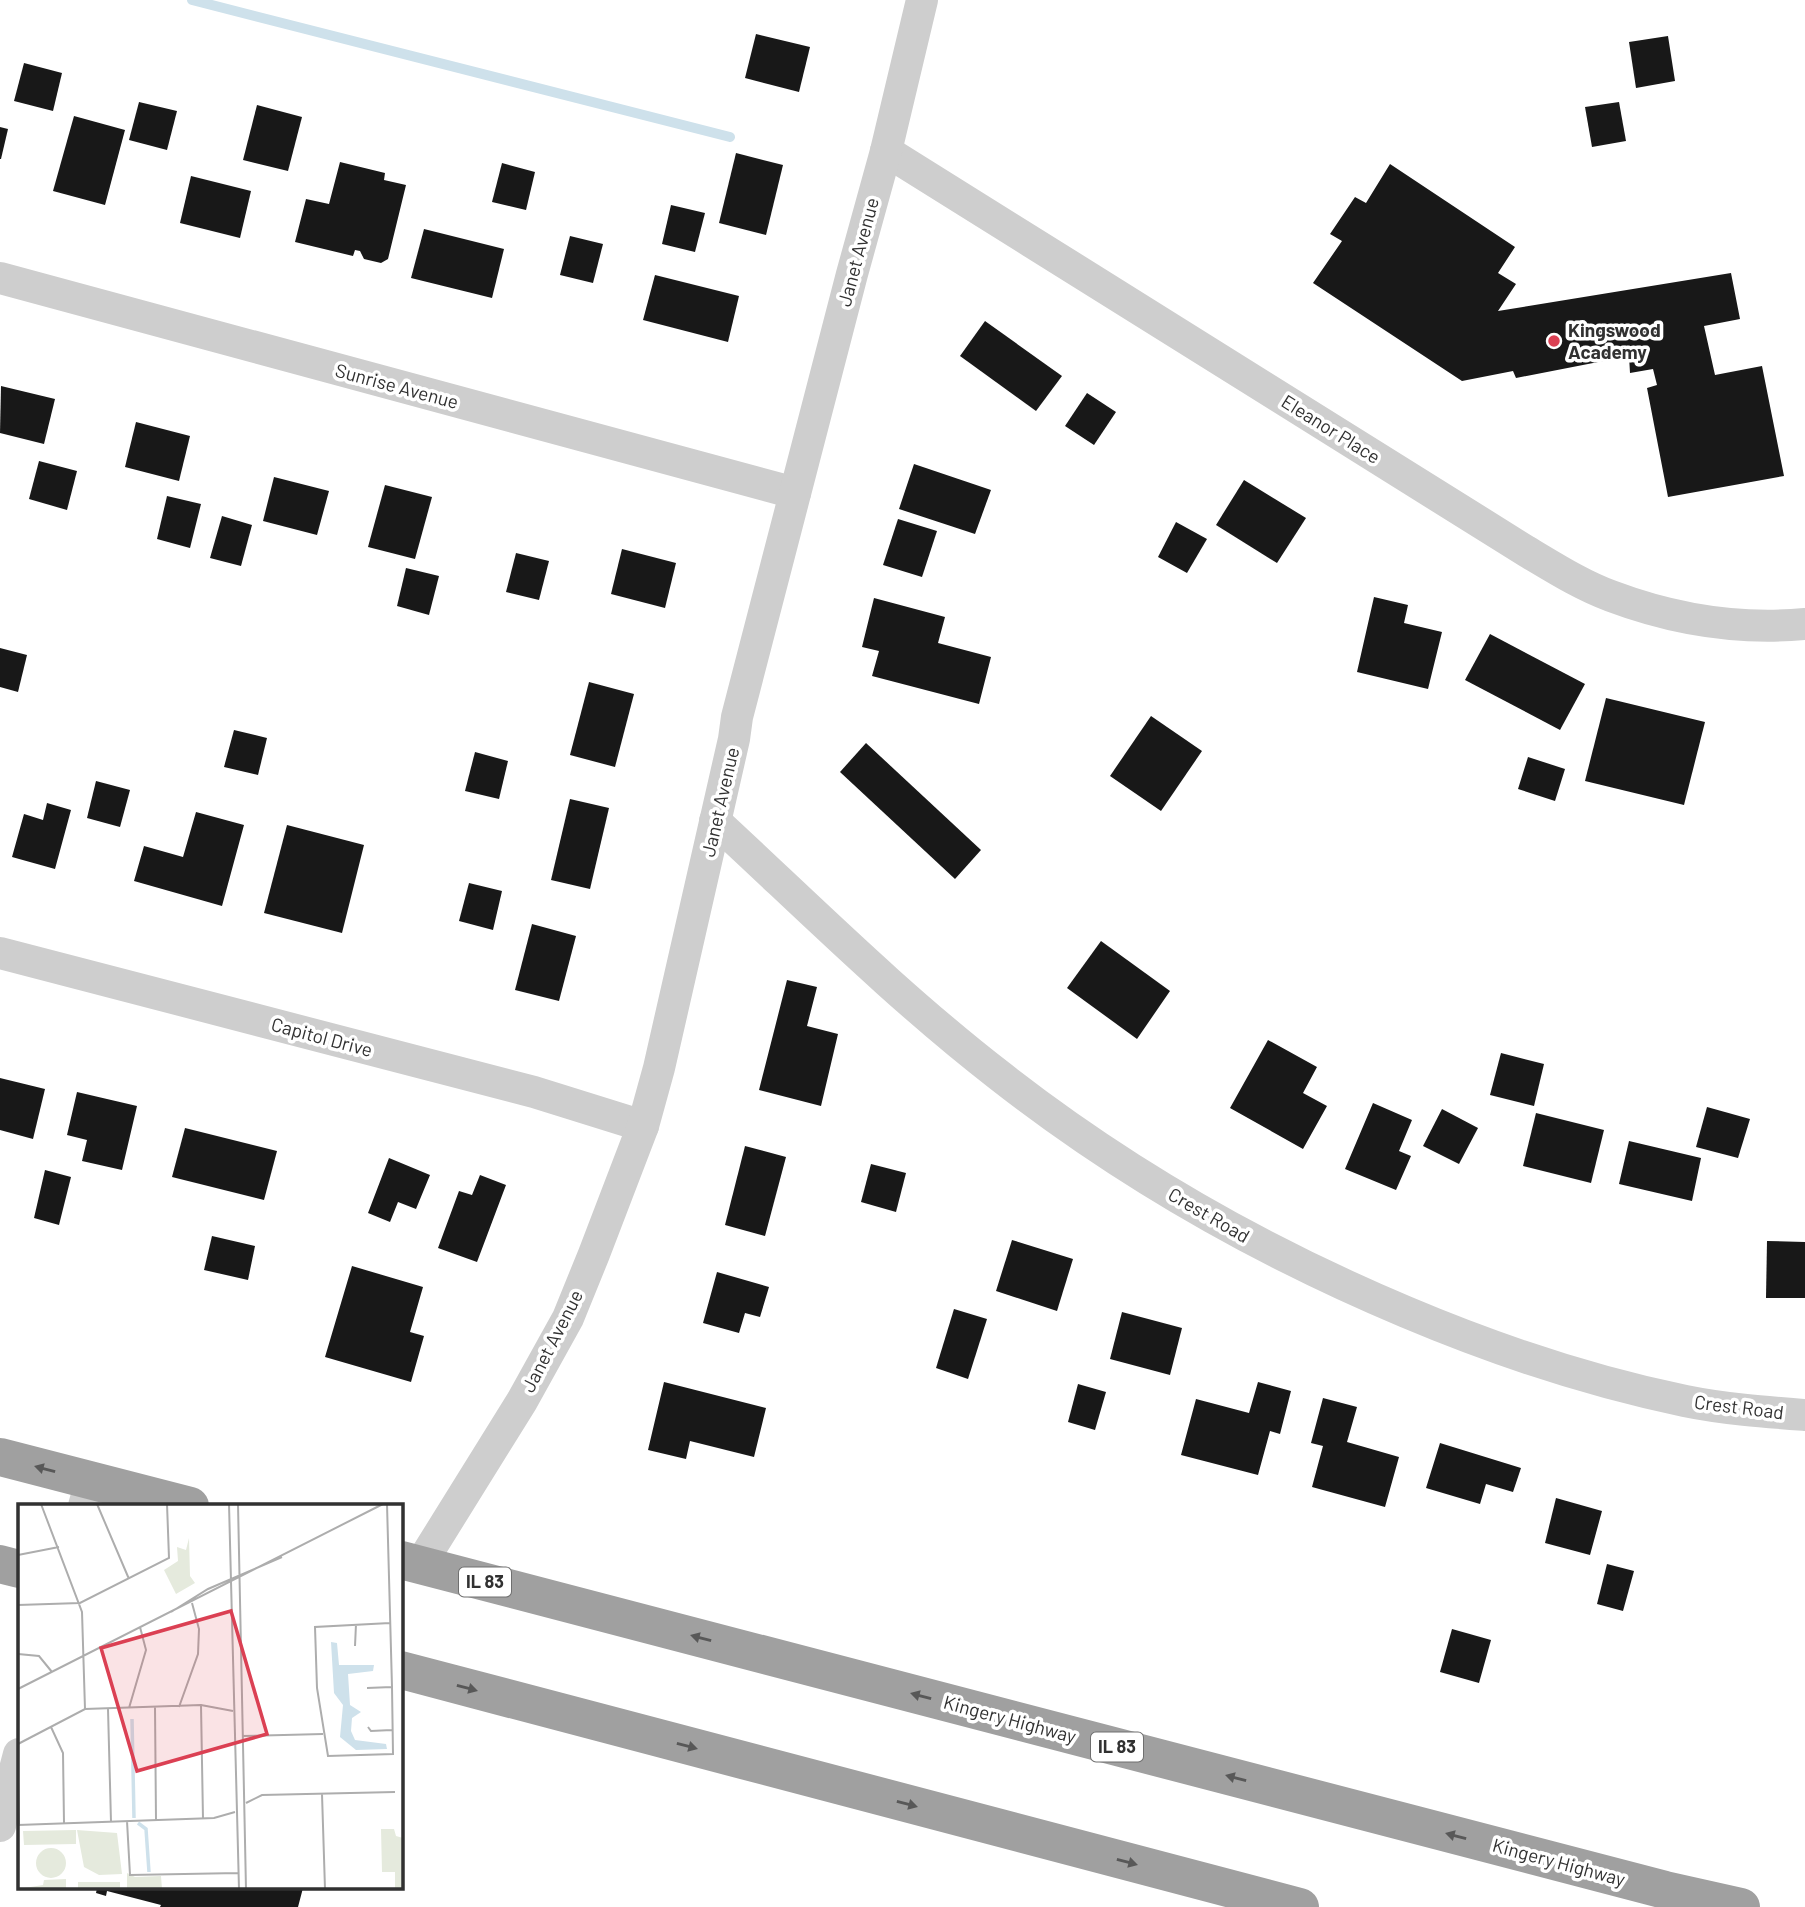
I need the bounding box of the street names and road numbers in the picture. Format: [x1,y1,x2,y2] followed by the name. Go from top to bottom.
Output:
[832,195,883,309] street label: Janet Avenue
[333,358,461,413] street label: Sunrise Avenue
[1278,389,1385,468] street label: Eleanor Place
[696,745,743,859] street label: Janet Avenue
[269,1012,375,1061] street label: Capitol Drive
[1164,1182,1254,1247] street label: Crest Road
[516,1286,587,1396] street label: Janet Avenue
[1693,1390,1785,1423] street label: Crest Road
[459,1568,511,1596] road number: IL 83
[941,1690,1079,1747] street label: Kingery Highway
[1091,1732,1143,1762] road number: IL 83
[1490,1833,1628,1890] street label: Kingery Highway

